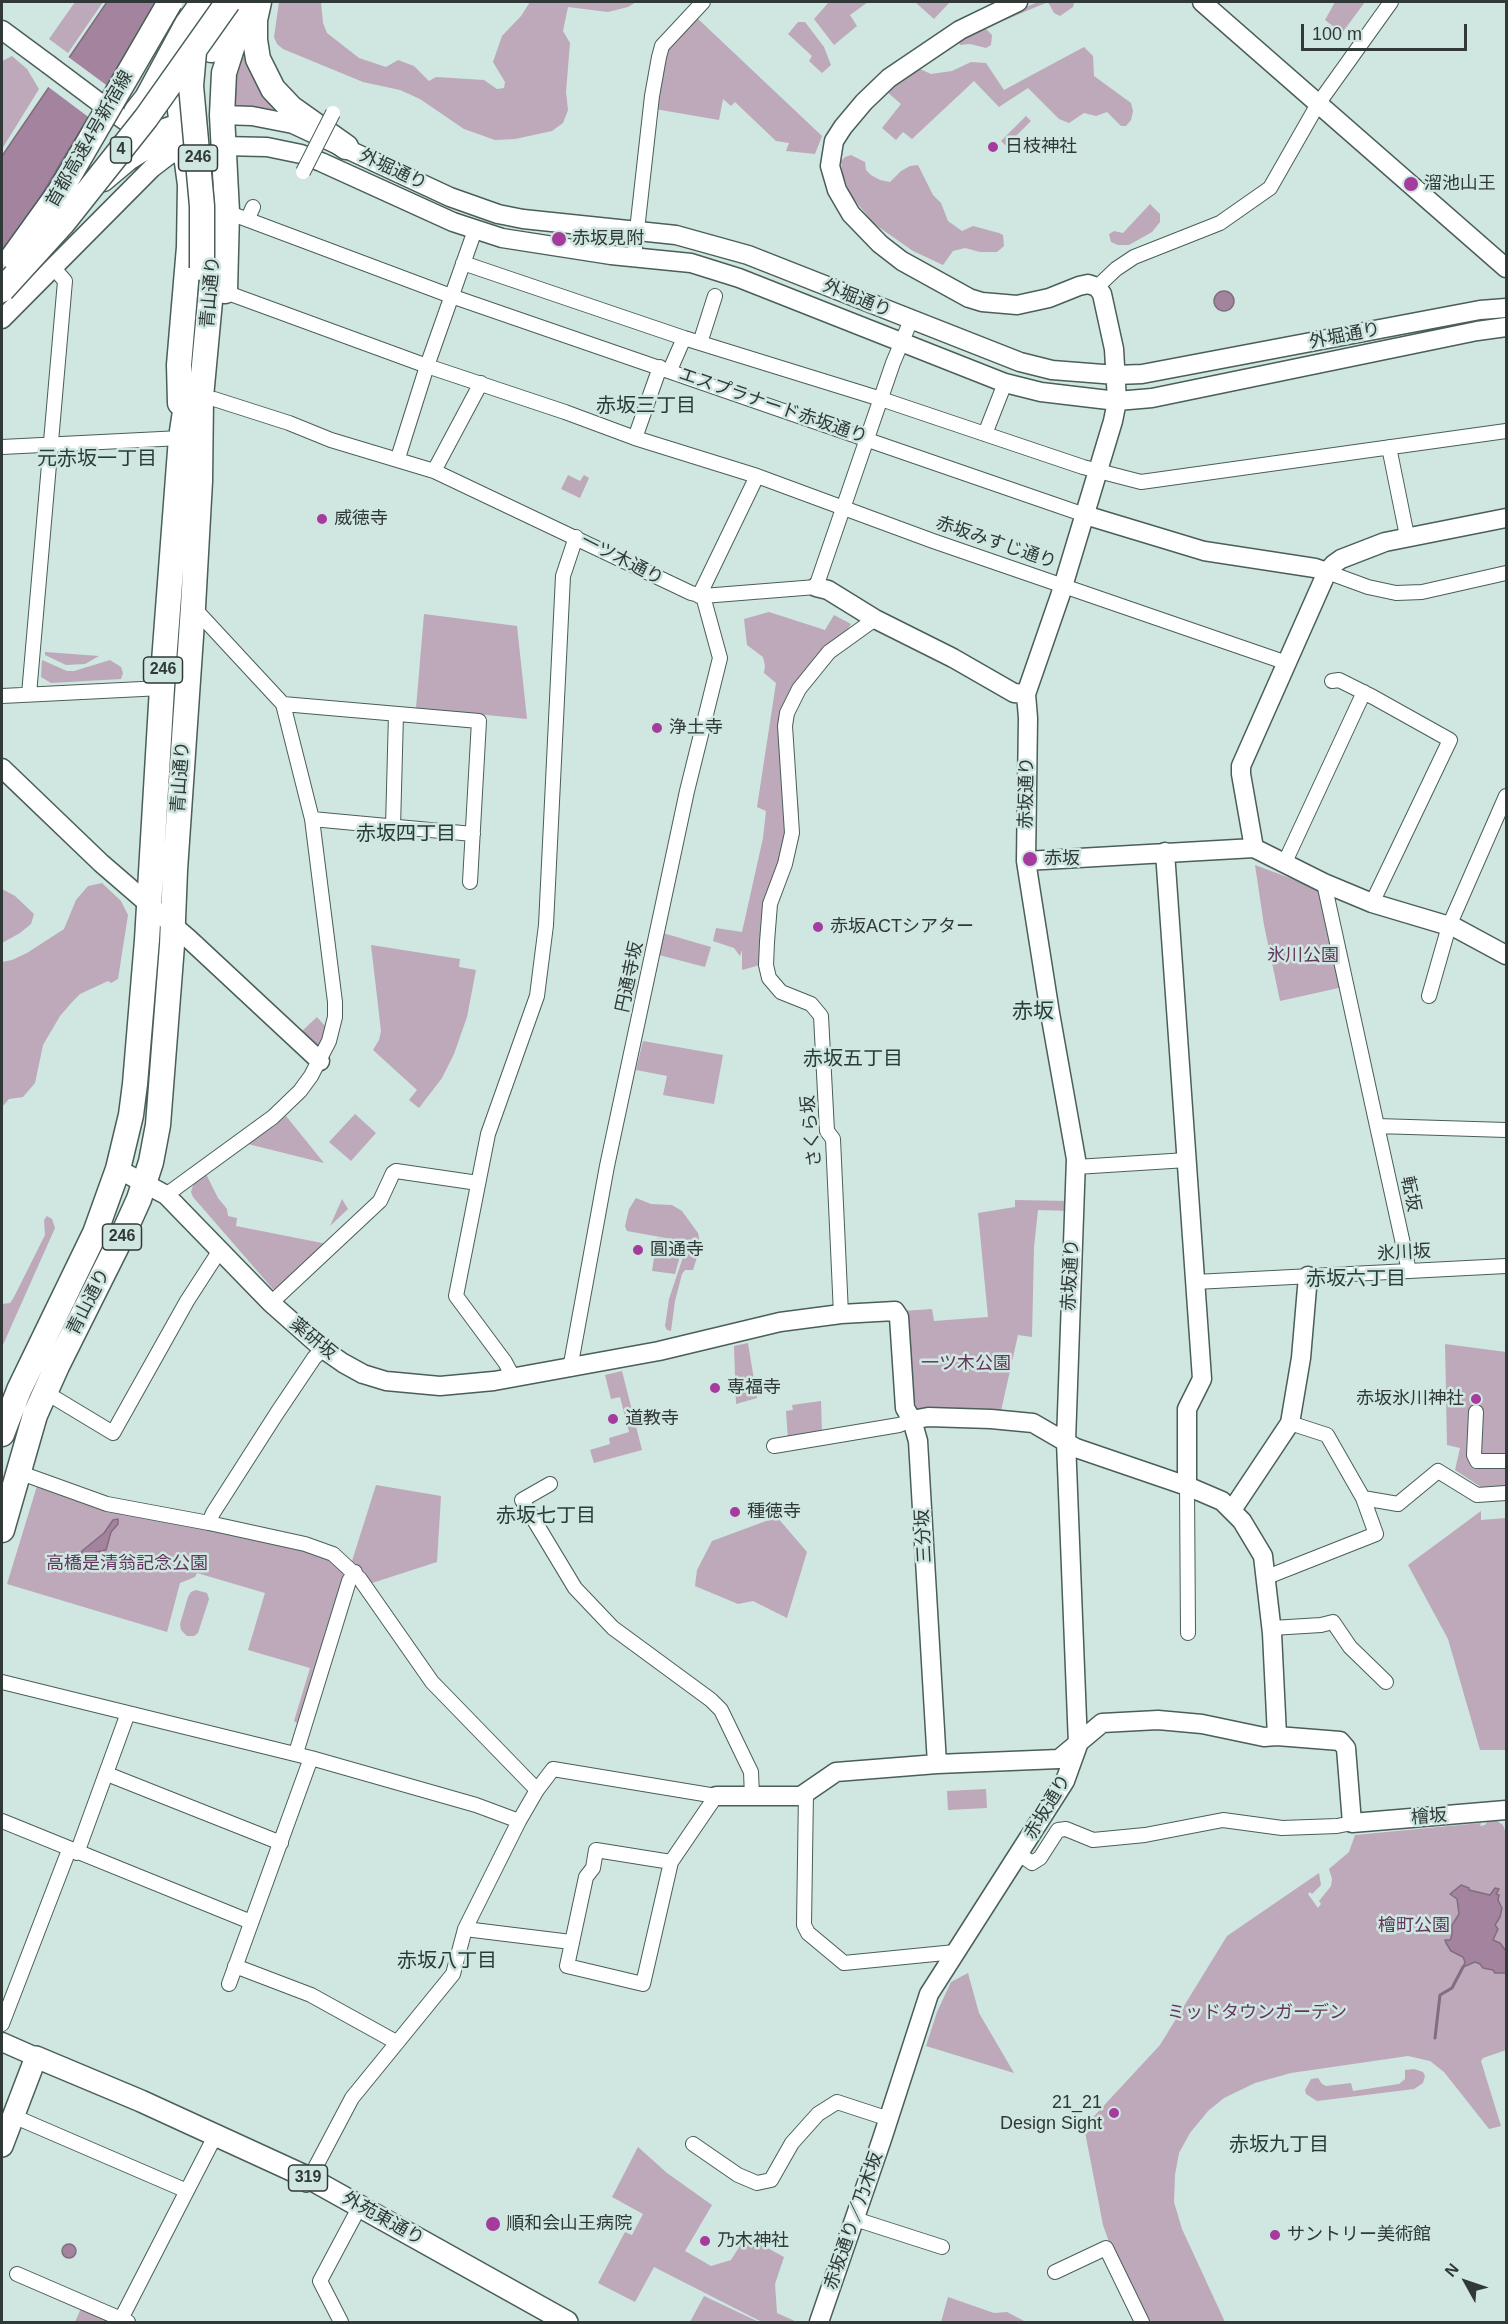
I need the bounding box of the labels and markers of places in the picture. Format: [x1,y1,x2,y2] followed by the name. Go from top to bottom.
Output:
[1005,136,1077,158] place label: 日枝神社
[986,140,1000,154] marker: 日枝神社
[1424,173,1496,195] place label: 溜池山王
[1402,175,1420,193] marker: 溜池山王
[572,228,644,250] place label: 赤坂見附
[550,230,568,248] marker: 赤坂見附
[334,508,388,530] place label: 威徳寺
[315,512,329,526] marker: 威徳寺
[669,717,723,739] place label: 浄土寺
[650,721,664,735] marker: 浄土寺
[1044,848,1080,870] place label: 赤坂
[1021,850,1039,868] marker: 赤坂
[830,916,974,938] place label: 赤坂ACTシアター
[811,920,825,934] marker: 赤坂ACTシアター
[650,1239,704,1261] place label: 圓通寺
[631,1243,645,1257] marker: 圓通寺
[727,1377,781,1399] place label: 専福寺
[708,1381,722,1395] marker: 専福寺
[1356,1388,1464,1410] place label: 赤坂氷川神社
[1469,1392,1483,1406] marker: 赤坂氷川神社
[625,1408,679,1430] place label: 道教寺
[606,1412,620,1426] marker: 道教寺
[747,1501,801,1523] place label: 種徳寺
[728,1505,742,1519] marker: 種徳寺
[1000,2092,1102,2134] place label: 21_21 Design Sight
[1107,2106,1121,2120] marker: 21_21 Design Sight
[506,2213,632,2235] place label: 順和会山王病院
[484,2215,502,2233] marker: 順和会山王病院
[1287,2224,1431,2246] place label: サントリー美術館
[1268,2228,1282,2242] marker: サントリー美術館
[717,2230,789,2252] place label: 乃木神社
[698,2234,712,2248] marker: 乃木神社

